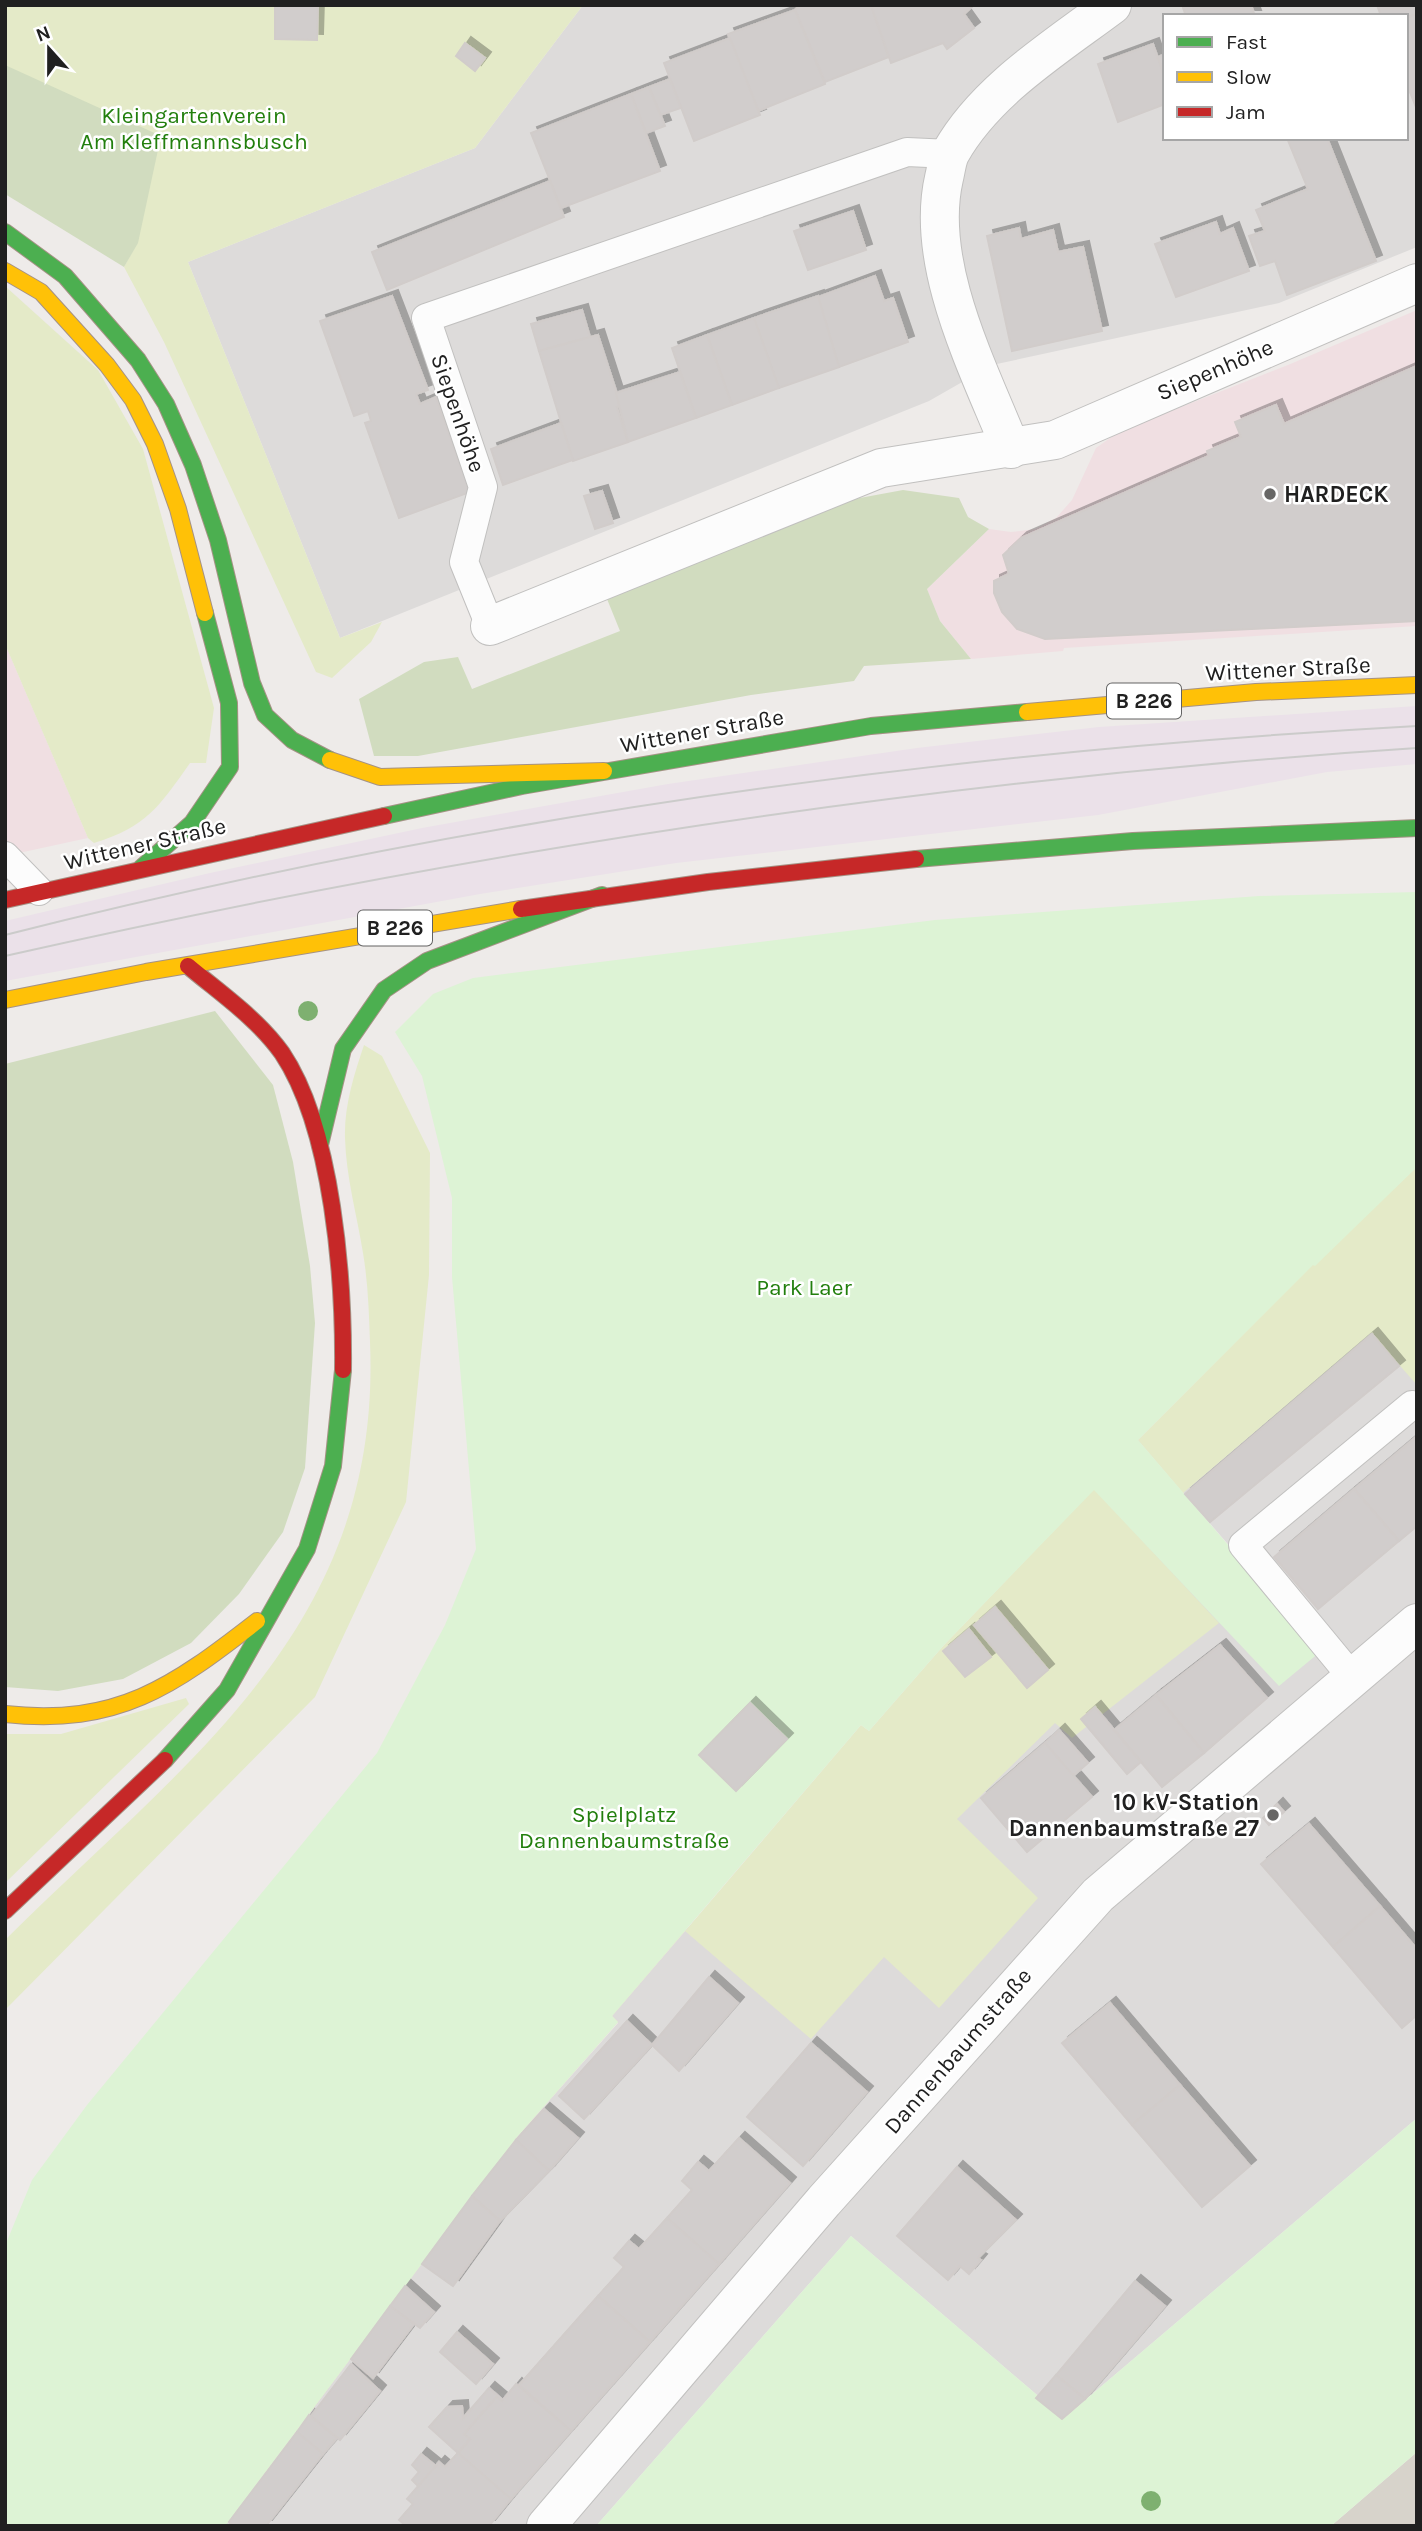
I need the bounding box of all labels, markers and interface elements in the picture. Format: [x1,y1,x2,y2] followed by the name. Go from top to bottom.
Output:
[14,14,84,84] north arrow
[1163,14,1408,140] legend
[33,21,54,47] text: N
[1226,30,1267,54] text: Fast
[1226,65,1271,89] text: Slow
[1226,100,1266,124] text: Jam
[80,102,308,155] park label: Kleingartenverein Am Kleffmannsbusch
[1153,333,1277,407] street label: Siepenhöhe
[425,350,491,476] street label: Siepenhöhe
[1284,481,1388,508] place label: HARDECK
[1262,486,1278,502] marker: HARDECK
[1205,651,1371,687] street label: Wittener Straße
[1107,684,1181,718] road number: B 226
[618,703,786,759] street label: Wittener Straße
[61,812,229,876] street label: Wittener Straße
[358,911,432,946] road number: B 226
[756,1274,853,1301] park label: Park Laer
[1009,1789,1260,1842] place label: 10 kV-Station Dannenbaumstraße 27
[519,1801,729,1854] park label: Spielplatz Dannenbaumstraße
[1265,1807,1281,1823] marker: 10 kV-Station Dannenbaumstraße 27
[879,1963,1037,2139] street label: Dannenbaumstraße

